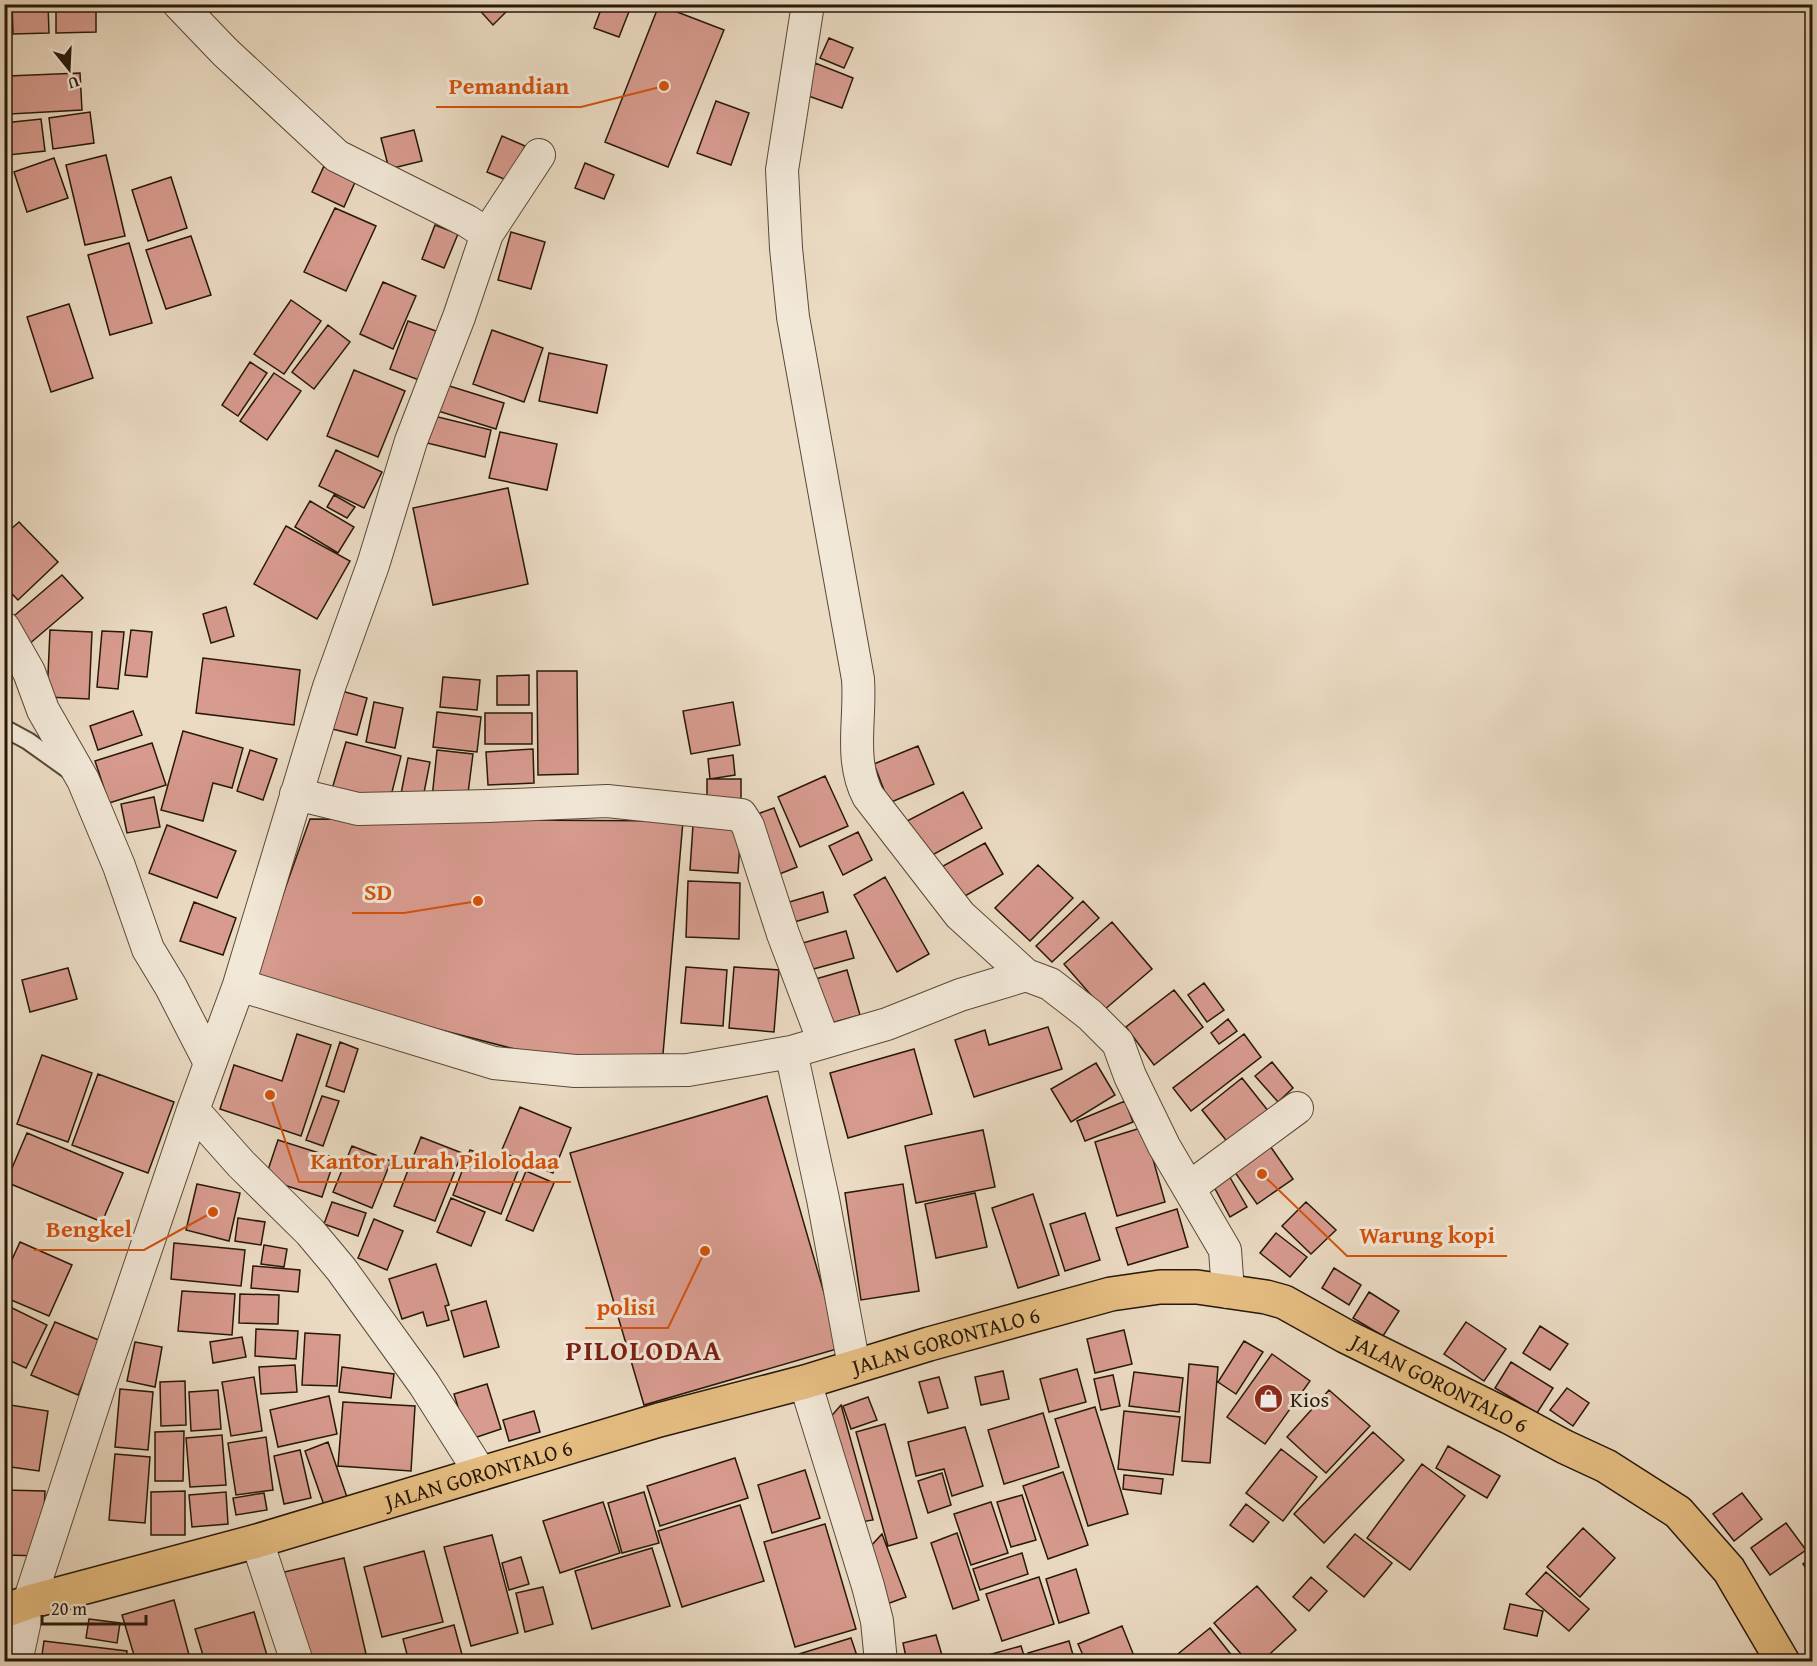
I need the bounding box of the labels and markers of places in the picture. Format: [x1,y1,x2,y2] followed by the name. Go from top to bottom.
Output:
[436,65,581,107] callout: Pemandian
[352,871,404,913] callout: SD
[299,1140,571,1182] callout: Kantor Lurah Pilolodaa
[34,1208,144,1250] callout: Bengkel
[1347,1214,1507,1256] callout: Warung kopi
[585,1286,668,1328] callout: polisi
[1253,1383,1285,1415] shop icon: Kios
[1290,1383,1329,1415] place label: Kios

